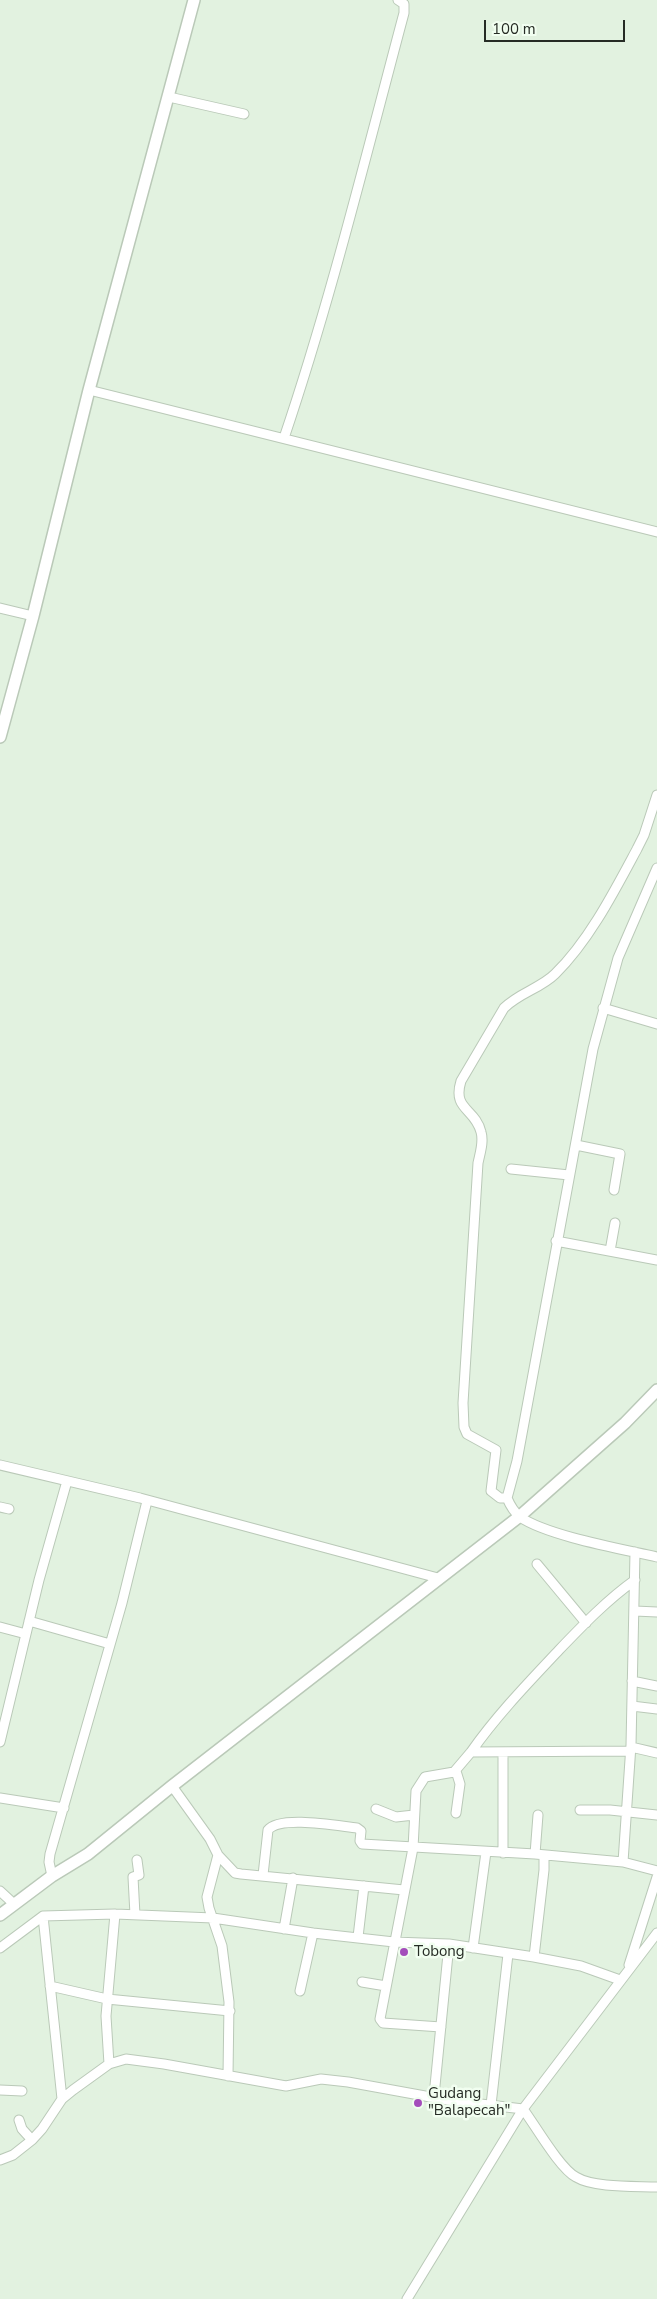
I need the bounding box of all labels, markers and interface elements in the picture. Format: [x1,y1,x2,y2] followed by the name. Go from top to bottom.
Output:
[487,10,628,42] scale bar
[492,19,536,39] text: 100 m
[414,1943,465,1961] place label: Tobong
[398,1946,410,1958] marker: Tobong
[428,2085,510,2120] place label: Gudang "Balapecah"
[412,2097,424,2109] marker: Gudang "Balapecah"

